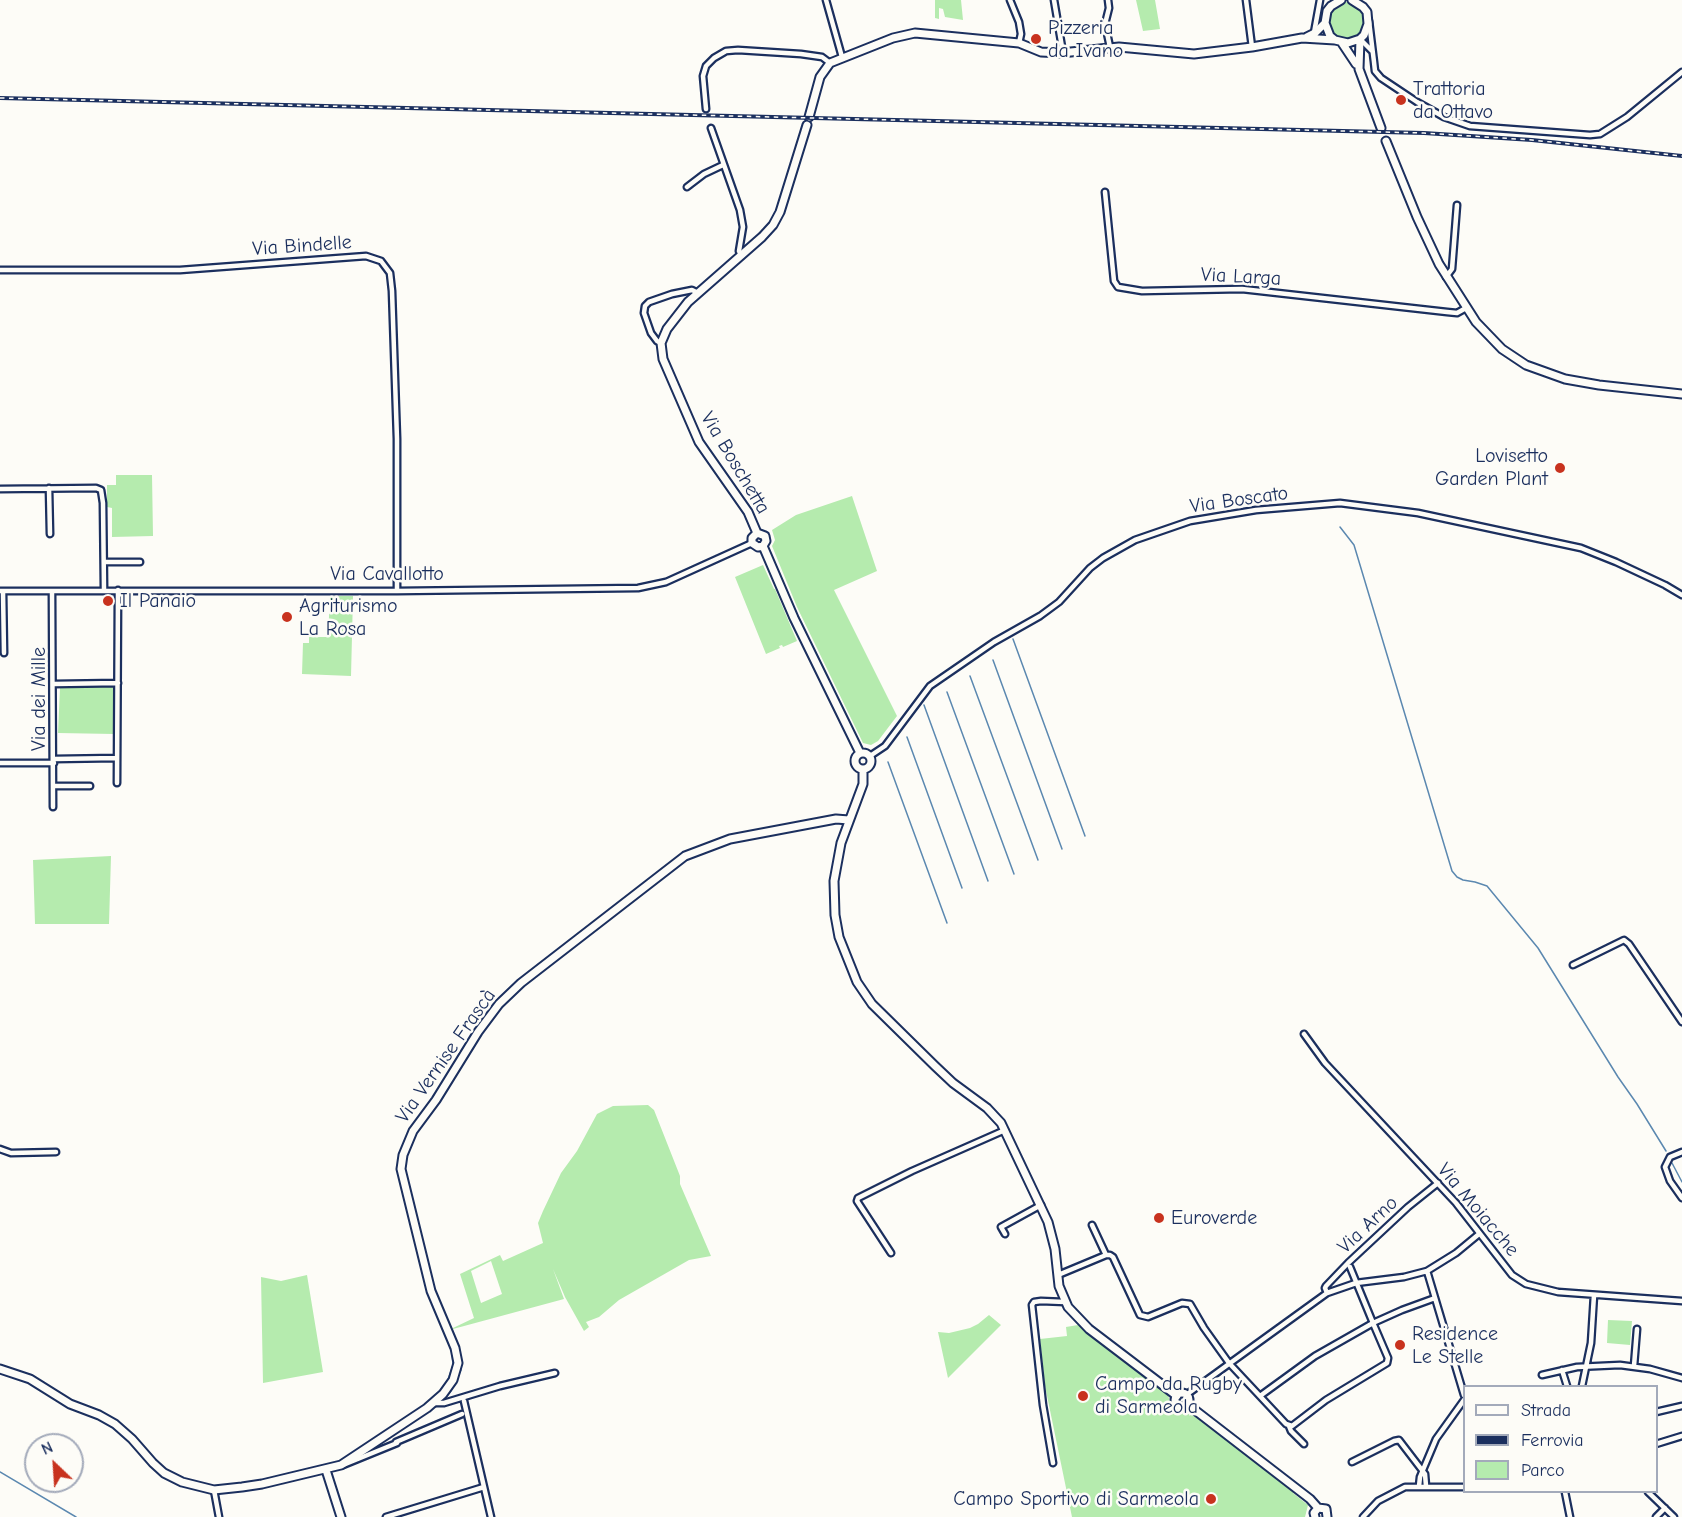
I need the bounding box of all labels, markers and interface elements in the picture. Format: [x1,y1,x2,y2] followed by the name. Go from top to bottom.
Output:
[1048,16,1123,63] place label: Pizzeria da Ivano
[1029,32,1043,46] marker: Pizzeria da Ivano
[1413,77,1493,124] place label: Trattoria da Ottavo
[1394,93,1408,107] marker: Trattoria da Ottavo
[251,231,353,261] street label: Via Bindelle
[1200,263,1282,291] street label: Via Larga
[695,408,775,518] street label: Via Boschetta
[1435,444,1548,491] place label: Lovisetto Garden Plant
[1553,461,1567,475] marker: Lovisetto Garden Plant
[1188,481,1290,519] street label: Via Boscato
[330,562,444,586] street label: Via Cavallotto
[120,589,196,613] place label: Il Panaio
[101,594,115,608] marker: Il Panaio
[299,594,398,641] place label: Agriturismo La Rosa
[280,610,294,624] marker: Agriturismo La Rosa
[27,647,51,751] street label: Via dei Mille
[391,984,501,1128] street label: Via Vernise Frascà
[1432,1158,1524,1262] street label: Via Moiacche
[1333,1191,1403,1259] street label: Via Arno
[1171,1206,1257,1230] place label: Euroverde
[1152,1211,1166,1225] marker: Euroverde
[1412,1322,1498,1369] place label: Residence Le Stelle
[1393,1338,1407,1352] marker: Residence Le Stelle
[1095,1372,1242,1419] place label: Campo da Rugby di Sarmeola
[1463,1385,1658,1493] legend
[1076,1389,1090,1403] marker: Campo da Rugby di Sarmeola
[1521,1400,1571,1421] text: Strada
[1521,1430,1584,1451] text: Ferrovia
[24,1433,84,1493] north arrow
[39,1438,56,1459] text: N
[1521,1460,1564,1481] text: Parco
[953,1487,1199,1511] place label: Campo Sportivo di Sarmeola
[1204,1492,1218,1506] marker: Campo Sportivo di Sarmeola

